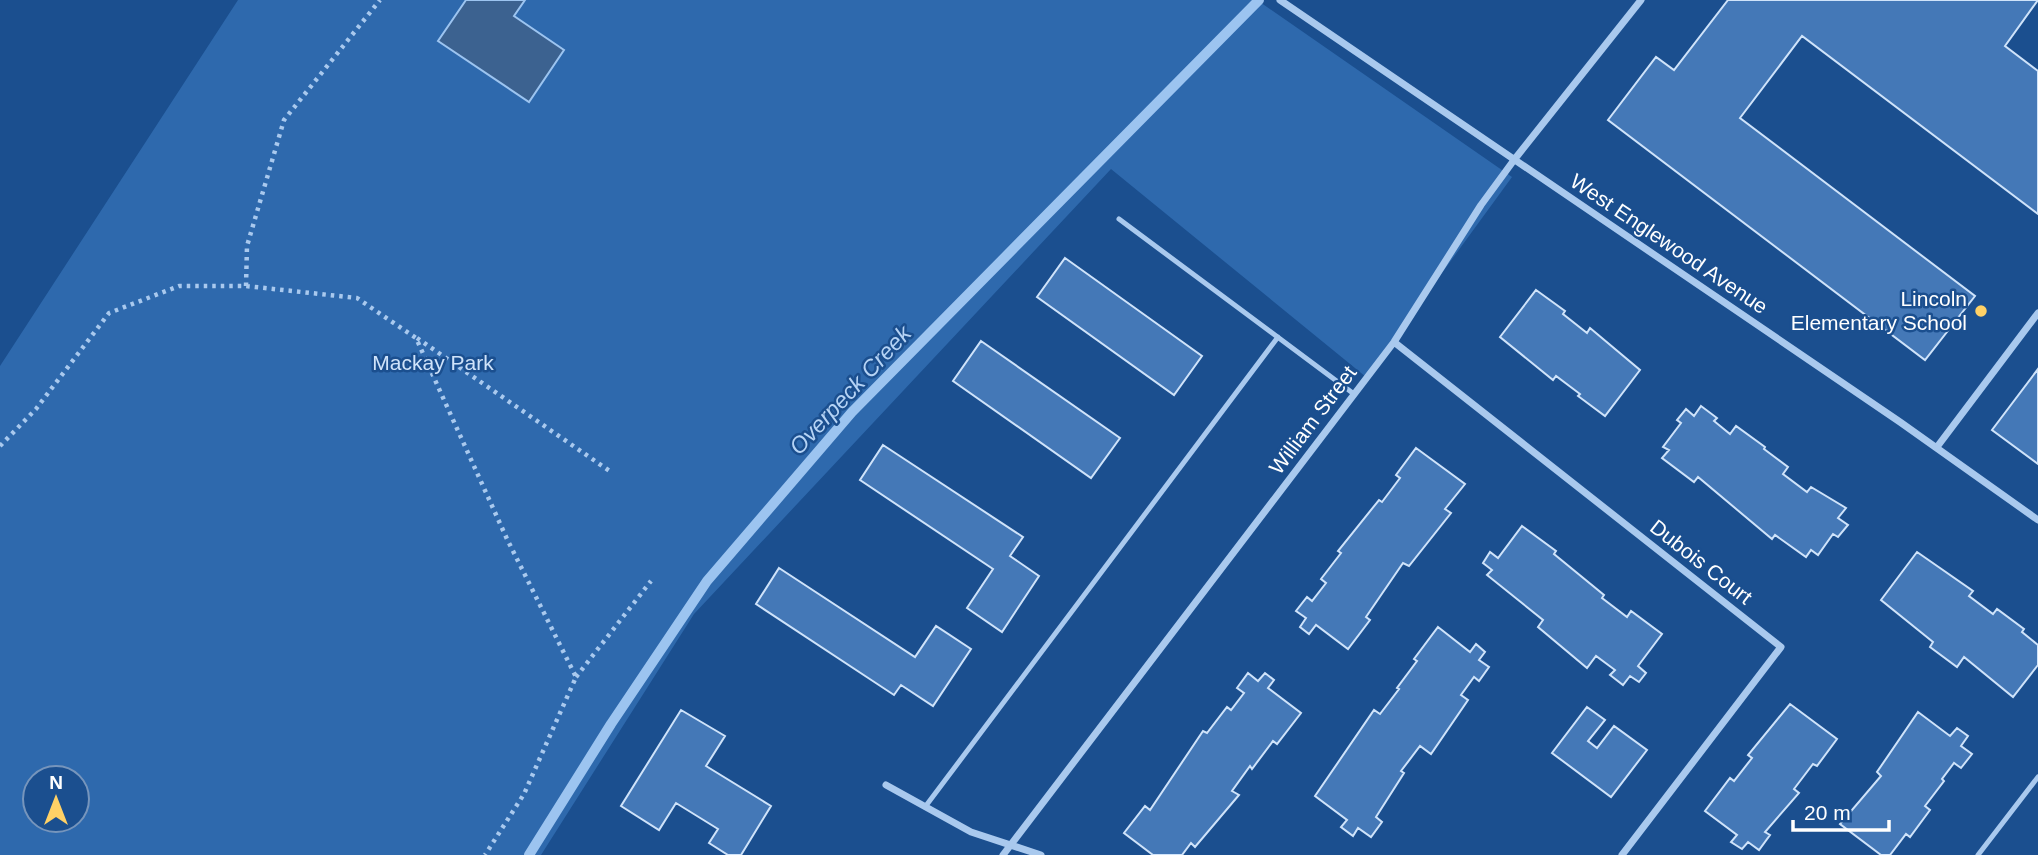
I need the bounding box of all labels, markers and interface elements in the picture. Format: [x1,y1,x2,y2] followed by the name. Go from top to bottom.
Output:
[1566,169,1772,318] street label: West Englewood Avenue
[1791,287,1967,334] place label: Lincoln Elementary School
[1973,303,1989,319] marker: Lincoln Elementary School
[784,319,917,460] water label: Overpeck Creek
[372,351,494,374] park label: Mackay Park
[1264,361,1361,478] street label: William Street
[1646,515,1757,608] street label: Dubois Court
[21,764,91,834] north arrow
[49,772,63,793] text: N
[1793,788,1889,832] scale bar
[1804,801,1851,824] text: 20 m

